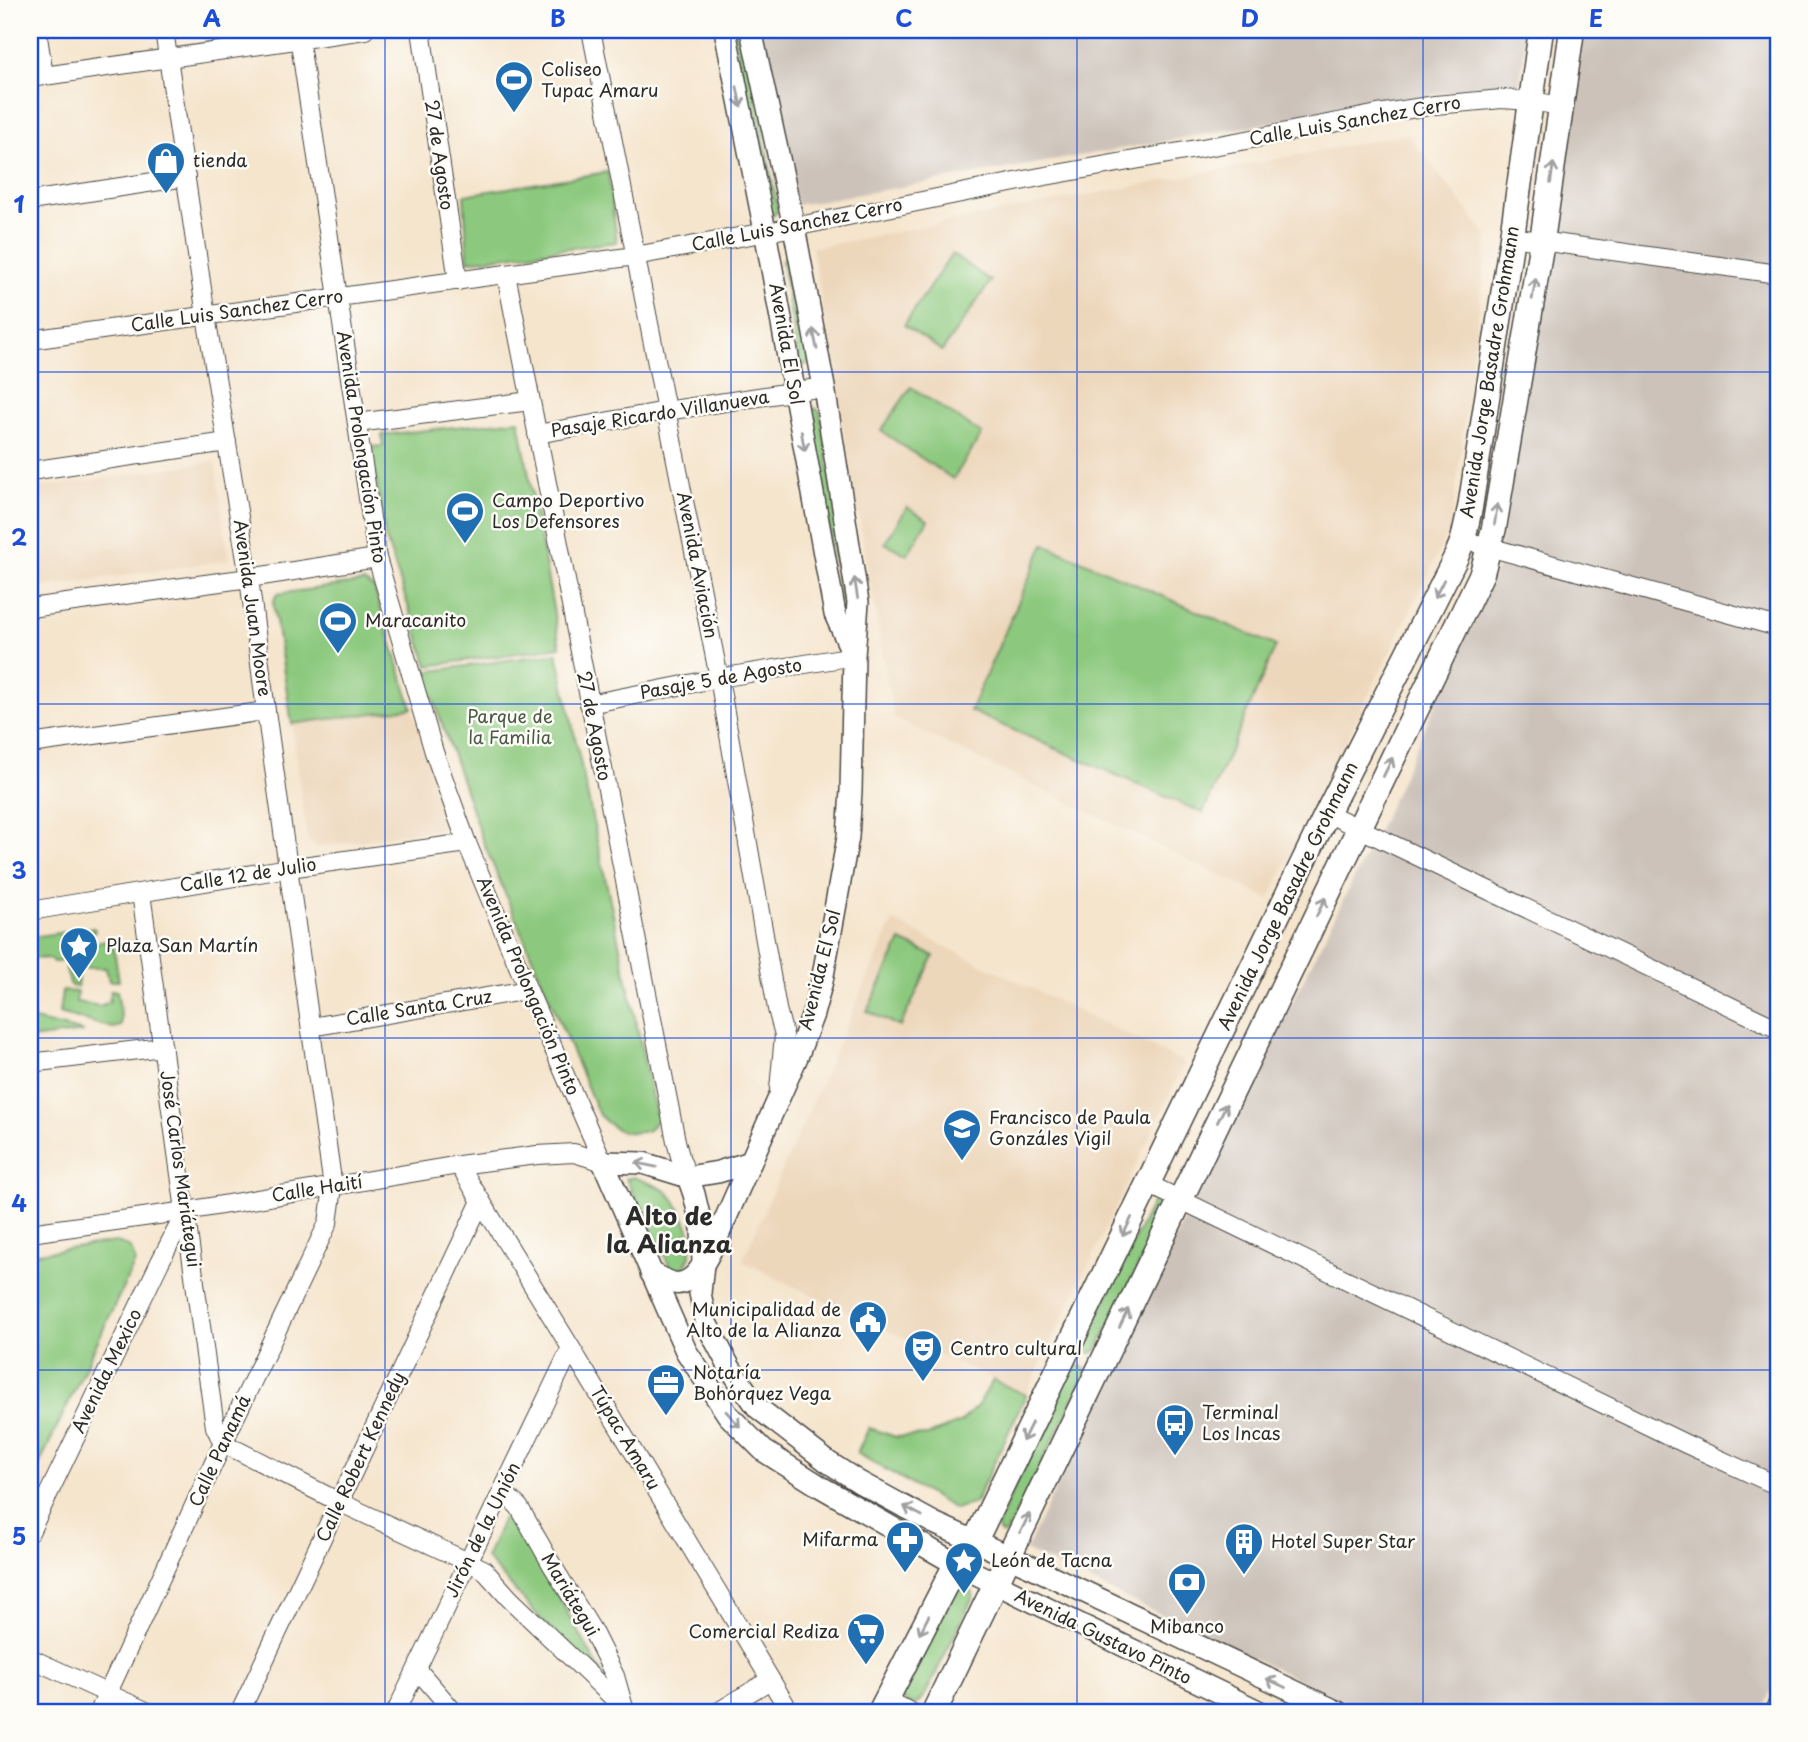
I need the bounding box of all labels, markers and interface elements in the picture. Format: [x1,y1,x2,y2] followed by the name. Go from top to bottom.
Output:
[203,0,221,35] text: A
[550,0,566,35] text: B
[895,0,913,35] text: C
[1241,0,1259,35] text: D
[1589,0,1603,35] text: E
[541,55,658,103] place label: Coliseo Tupac Amaru
[493,59,535,114] sports icon: Coliseo Tupac Amaru
[732,85,746,108] one-way arrow
[1247,88,1463,151] street label: Calle Luis Sanchez Cerro
[419,98,462,212] street label: 27 de Agosto
[145,140,187,195] shop icon: tienda
[193,146,247,173] place label: tienda
[1546,163,1559,185] one-way arrow
[14,186,25,221] text: 1
[689,190,905,257] street label: Calle Luis Sanchez Cerro
[1452,224,1525,520] street label: Avenida Jorge Basadre Grohmann
[1528,278,1541,301] one-way arrow
[129,281,345,338] street label: Calle Luis Sanchez Cerro
[763,281,811,407] street label: Avenida El Sol
[331,328,394,565] street label: Avenida Prolongación Pinto
[808,328,821,351] one-way arrow
[549,382,771,443] street label: Pasaje Ricardo Villanueva
[797,429,811,452] one-way arrow
[492,486,645,534] place label: Campo Deportivo Los Defensores
[671,489,726,641] street label: Avenida Aviación
[444,490,486,545] sports icon: Campo Deportivo Los Defensores
[1490,503,1503,525] one-way arrow
[228,518,279,698] street label: Avenida Juan Moore
[11,519,27,554] text: 2
[849,577,862,600] one-way arrow
[1432,578,1446,599] one-way arrow
[317,600,359,655] sports icon: Maracanito
[365,606,466,633] place label: Maracanito
[638,650,804,705] street label: Pasaje 5 de Agosto
[572,668,619,783] street label: 27 de Agosto
[467,702,553,750] park label: Parque de la Familia
[1210,757,1364,1034] street label: Avenida Jorge Basadre Grohmann
[1382,757,1396,778] one-way arrow
[177,849,318,898] street label: Calle 12 de Julio
[11,852,27,887] text: 3
[471,872,588,1099] street label: Avenida Prolongación Pinto
[1314,897,1328,918] one-way arrow
[791,906,847,1033] street label: Avenida El Sol
[58,925,100,980] place icon: Plaza San Martín
[106,931,258,958] place label: Plaza San Martín
[344,982,494,1031] street label: Calle Santa Cruz
[154,1069,209,1269] street label: José Carlos Mariátegui
[989,1103,1151,1151] place label: Francisco de Paula Gonzáles Vigil
[1216,1103,1229,1124] one-way arrow
[941,1107,983,1162] school or university icon: Francisco de Paula Gonzáles Vigil
[635,1158,658,1172] one-way arrow
[269,1167,365,1208] street label: Calle Haití
[11,1185,27,1220] text: 4
[606,1197,733,1261] district label: Alto de la Alianza
[1119,1216,1133,1237] one-way arrow
[686,1295,842,1343] place label: Municipalidad de Alto de la Alianza
[847,1299,889,1354] public building icon: Municipalidad de Alto de la Alianza
[64,1304,147,1437] street label: Avenida Mexico
[1117,1308,1131,1329] one-way arrow
[902,1328,944,1383] theatre icon: Centro cultural
[950,1334,1082,1361] place label: Centro cultural
[693,1358,832,1406] place label: Notaría Bohórquez Vega
[645,1362,687,1417] office icon: Notaría Bohórquez Vega
[308,1367,411,1546] street label: Calle Robert Kennedy
[584,1380,668,1494] street label: Túpac Amaru
[181,1389,257,1511] street label: Calle Panamá
[1202,1398,1280,1446] place label: Terminal Los Incas
[1154,1402,1196,1457] bus stop icon: Terminal Los Incas
[724,1410,741,1427] one-way arrow
[1020,1421,1034,1442] one-way arrow
[437,1457,526,1602] street label: Jirón de la Unión
[903,1504,924,1517] one-way arrow
[1019,1513,1032,1534] one-way arrow
[12,1518,26,1553] text: 5
[884,1519,926,1574] pharmacy icon: Mifarma
[1223,1521,1265,1576] building icon: Hotel Super Star
[802,1525,879,1552] place label: Mifarma
[1271,1527,1416,1554] place label: Hotel Super Star
[943,1540,985,1595] place icon: León de Tacna
[991,1546,1113,1573] place label: León de Tacna
[536,1547,607,1641] street label: Mariátegui
[1166,1561,1208,1616] bank icon: Mibanco
[1011,1581,1197,1690] street label: Avenida Gustavo Pinto
[845,1611,887,1666] supermarket icon: Comercial Rediza
[1150,1612,1224,1639] place label: Mibanco
[917,1614,931,1635] one-way arrow
[688,1617,839,1644] place label: Comercial Rediza
[1266,1676,1287,1689] one-way arrow

